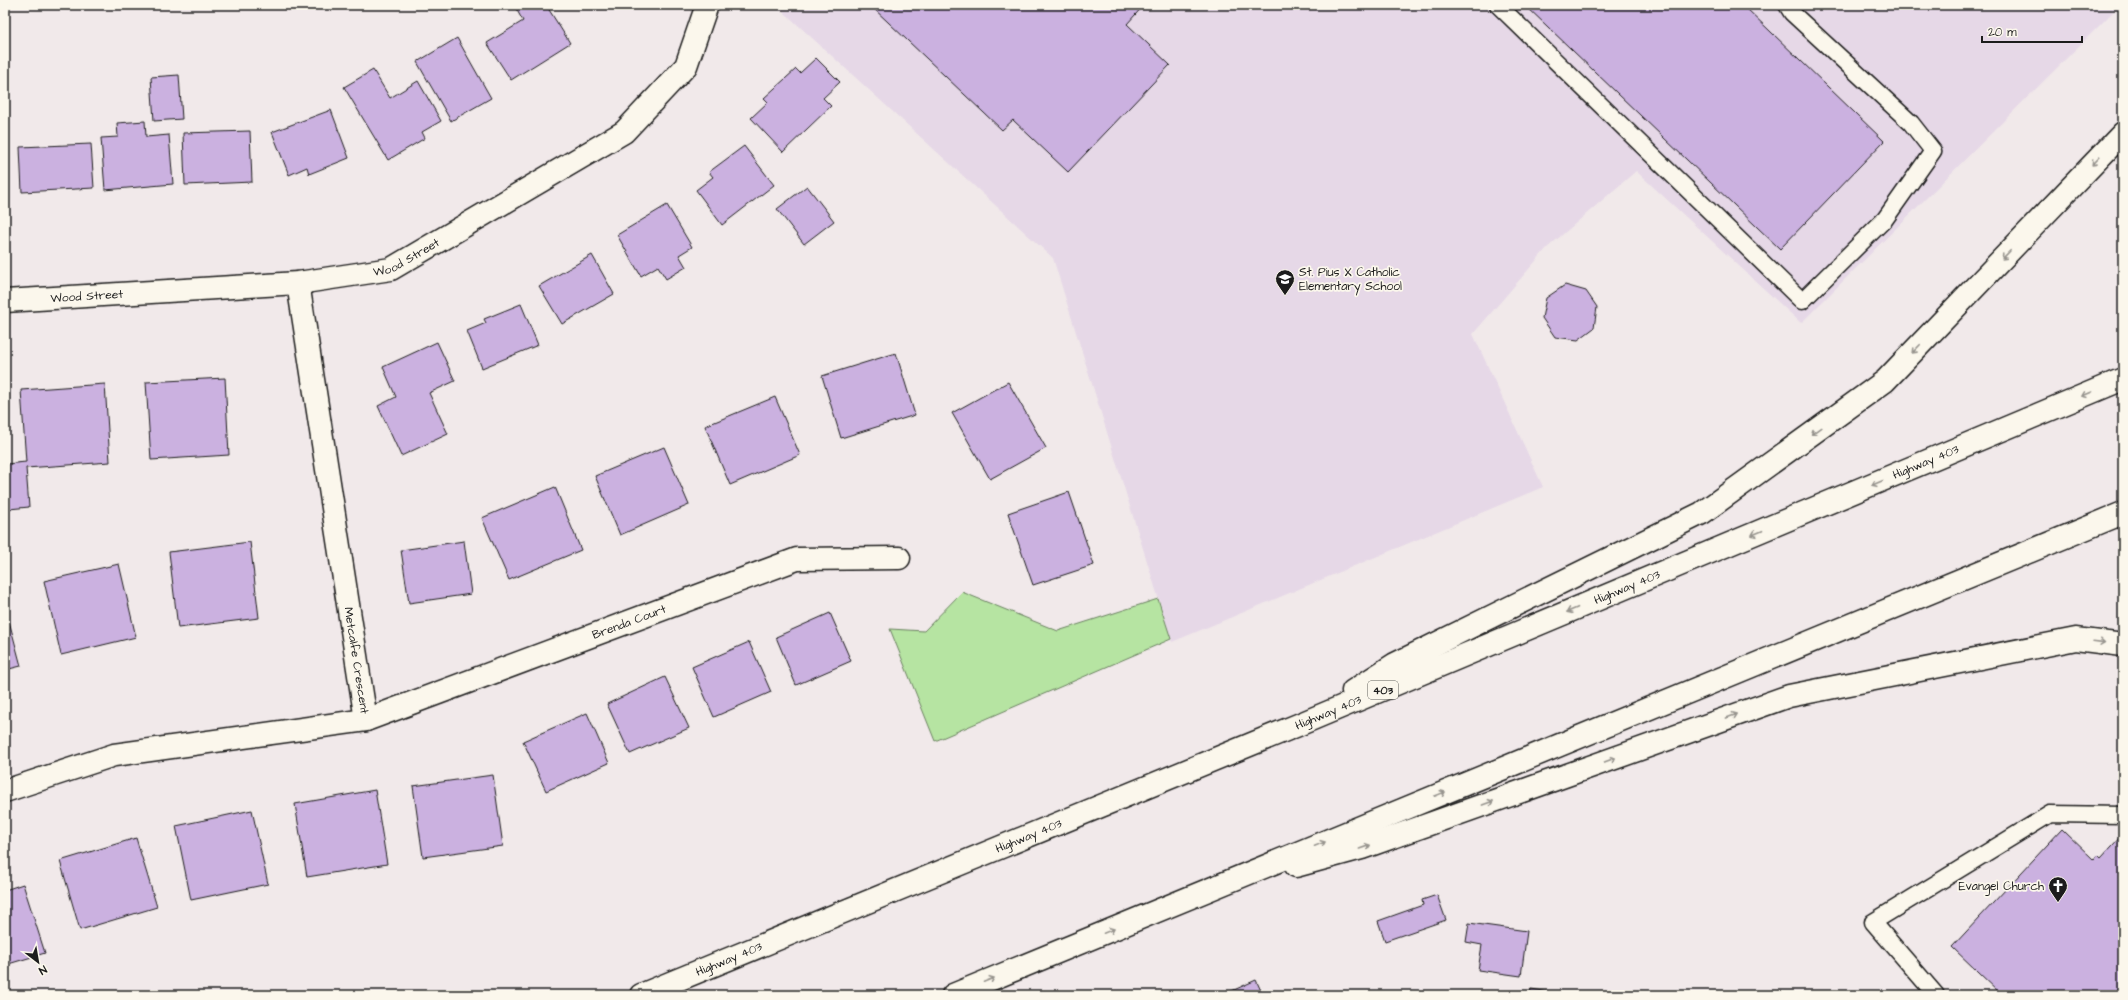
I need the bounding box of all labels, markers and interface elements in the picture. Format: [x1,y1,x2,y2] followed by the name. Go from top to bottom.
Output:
[1982,18,2082,44] scale bar
[1988,24,2017,41] text: 20 m
[2091,156,2101,166] one-way arrow
[372,234,443,280] street label: Wood Street
[2001,250,2011,260] one-way arrow
[1299,264,1402,296] place label: St. Pius X Catholic Elementary School
[1274,268,1296,296] school or university icon: St. Pius X Catholic Elementary School
[50,285,124,307] street label: Wood Street
[1911,344,1921,354] one-way arrow
[2081,391,2093,399] one-way arrow
[1810,427,1821,435] one-way arrow
[1890,440,1961,483] street label: Highway 403
[1871,479,1883,487] one-way arrow
[1751,530,1763,537] one-way arrow
[1591,566,1663,608] street label: Highway 403
[590,600,668,643] street label: Brenda Court
[340,606,373,715] street label: Metcalfe Crescent
[1567,607,1579,614] one-way arrow
[2092,638,2105,646] one-way arrow
[1368,681,1398,699] road number: 403
[1292,691,1364,734] street label: Highway 403
[1726,712,1739,719] one-way arrow
[1604,755,1616,763] one-way arrow
[1433,790,1445,798] one-way arrow
[1481,799,1493,807] one-way arrow
[993,815,1064,857] street label: Highway 403
[1313,840,1325,847] one-way arrow
[1358,843,1371,850] one-way arrow
[2047,875,2069,903] church icon: Evangel Church
[1959,878,2044,896] place label: Evangel Church
[1102,926,1114,934] one-way arrow
[693,938,765,980] street label: Highway 403
[18,942,58,982] north arrow
[36,962,50,978] text: N
[982,976,994,983] one-way arrow

